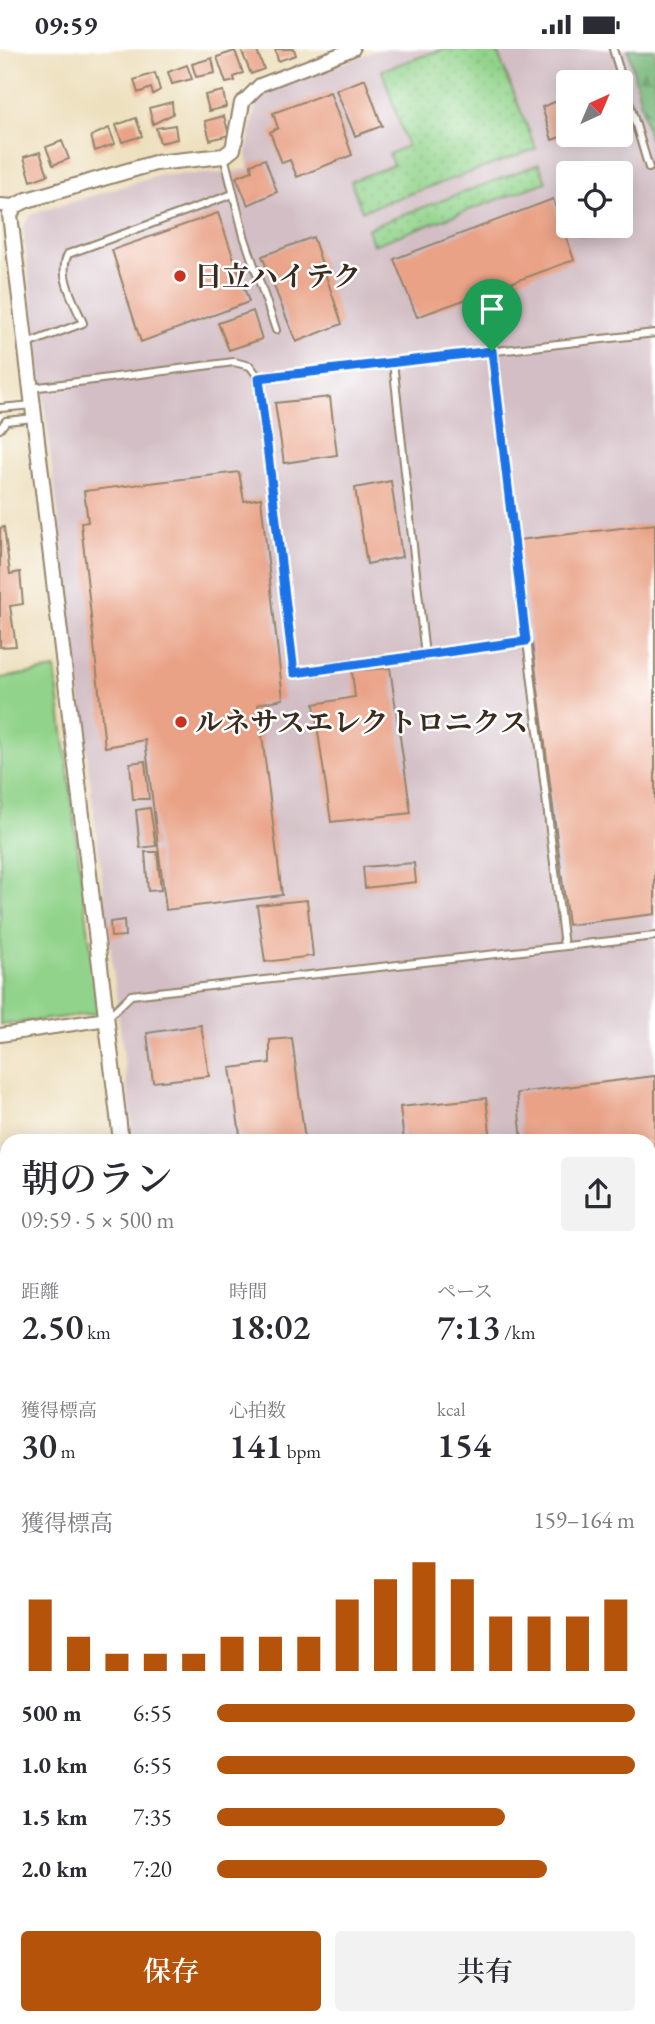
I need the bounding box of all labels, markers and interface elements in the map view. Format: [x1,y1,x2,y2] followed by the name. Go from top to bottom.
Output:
[35,8,97,42] text: 09:59
[556,70,634,147] north arrow
[556,70,633,238] map controls
[556,161,633,238] button: locate
[194,258,361,294] place label: 日立ハイテク
[172,268,188,284] marker: 日立ハイテク
[462,279,522,351] pin
[473,290,511,328] icon: arrive
[195,704,528,740] place label: ルネサスエレクトロニクス
[173,714,189,730] marker: ルネサスエレクトロニクス
[21,1154,173,1203] text: 朝のラン
[561,1157,635,1231] button: share
[21,1205,174,1235] text: 09:59 · 5 × 500 m
[21,1279,59,1304] text: 距離
[229,1279,267,1304] text: 時間
[437,1279,493,1304] text: ペース
[21,1304,83,1349] text: 2.50
[229,1304,310,1349] text: 18:02
[437,1304,500,1349] text: 7:13
[83,1320,111,1345] text: km
[500,1320,535,1345] text: /km
[437,1397,466,1422] text: kcal
[21,1398,97,1423] text: 獲得標高
[229,1398,286,1423] text: 心拍数
[437,1422,491,1467] text: 154
[21,1423,57,1468] text: 30
[229,1423,283,1468] text: 141
[57,1439,76,1464] text: m
[283,1439,321,1464] text: bpm
[534,1505,635,1535] text: 159–164 m
[21,1508,113,1538] text: 獲得標高
[21,1698,82,1728] text: 500 m
[133,1698,172,1728] text: 6:55
[21,1750,88,1780] text: 1.0 km
[133,1750,172,1780] text: 6:55
[21,1802,88,1832] text: 1.5 km
[133,1802,172,1832] text: 7:35
[21,1854,88,1884] text: 2.0 km
[133,1854,172,1884] text: 7:20
[21,1931,321,2011] button: 保存
[335,1931,635,2011] button: 共有

